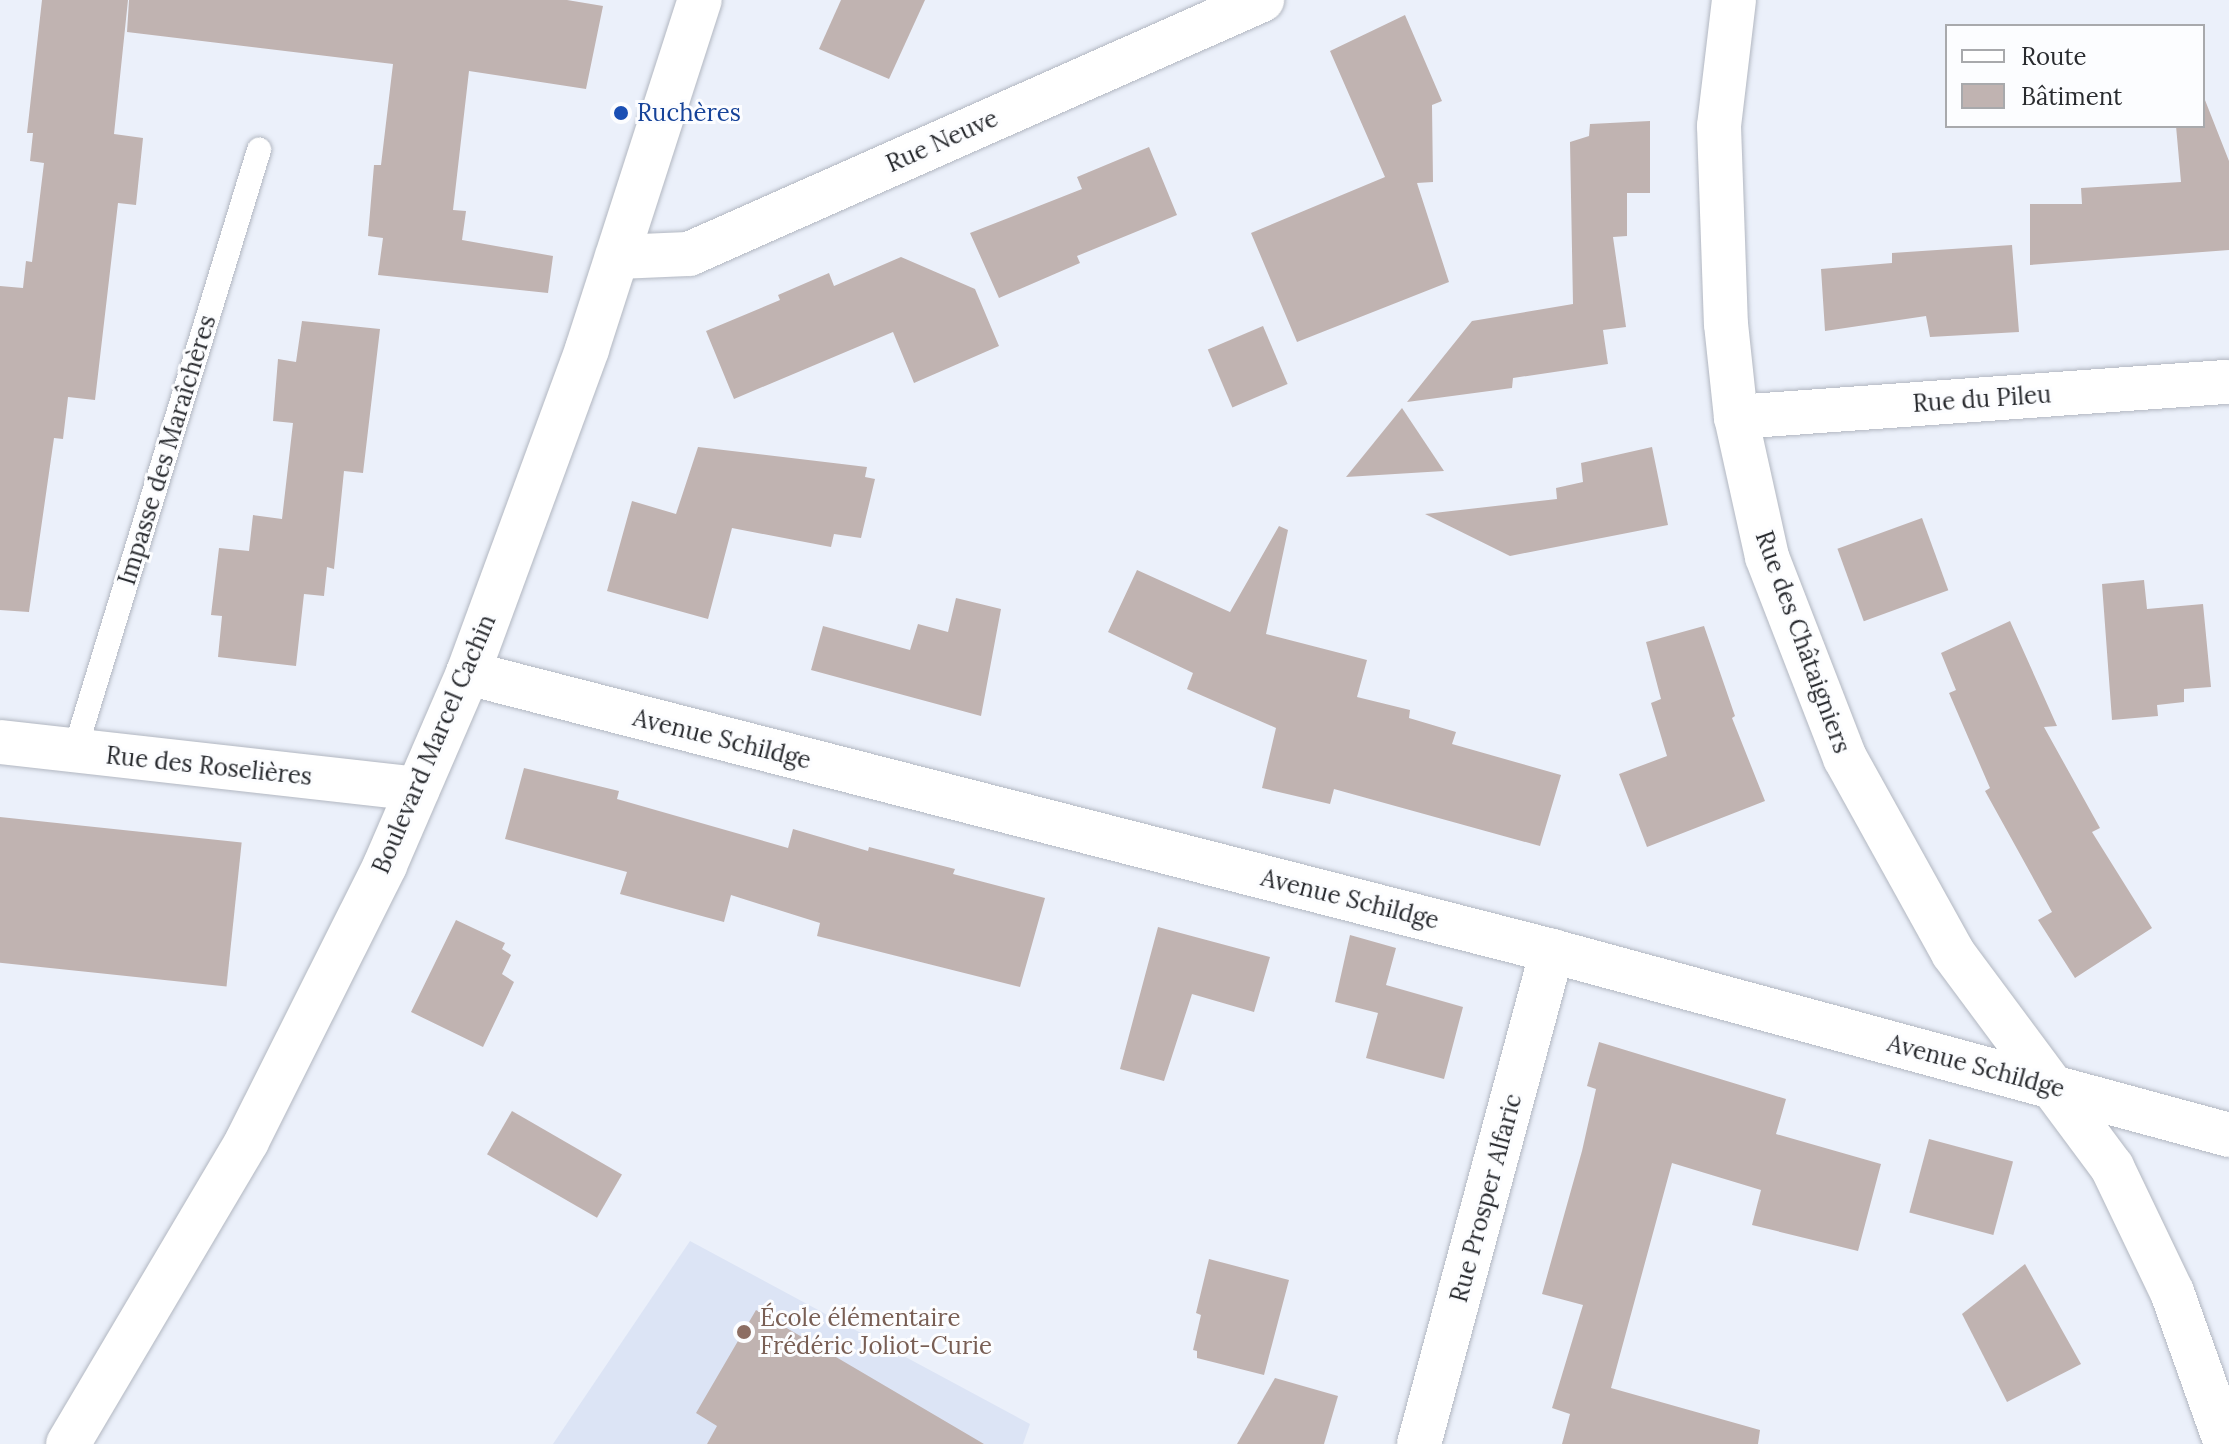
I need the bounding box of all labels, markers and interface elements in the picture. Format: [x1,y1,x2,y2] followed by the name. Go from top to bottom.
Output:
[1945,24,2205,128] legend
[2021,41,2087,72] text: Route
[2021,81,2122,112] text: Bâtiment
[637,99,741,127] place label: Ruchères
[612,104,630,122] marker: Ruchères
[882,104,1002,178] street label: Rue Neuve
[112,312,222,588] street label: Impasse des Maraîchères
[1912,380,2052,418] street label: Rue du Pileu
[1749,527,1857,757] street label: Rue des Châtaigniers
[366,610,502,878] street label: Boulevard Marcel Cachin
[630,703,814,775] street label: Avenue Schildge
[104,741,314,791] street label: Rue des Roselières
[1258,863,1442,935] street label: Avenue Schildge
[1884,1028,2068,1104] street label: Avenue Schildge
[1444,1091,1528,1305] street label: Rue Prosper Alfaric
[760,1304,992,1360] place label: École élémentaire Frédéric Joliot-Curie
[735,1323,753,1341] marker: École élémentaire Frédéric Joliot-Curie

